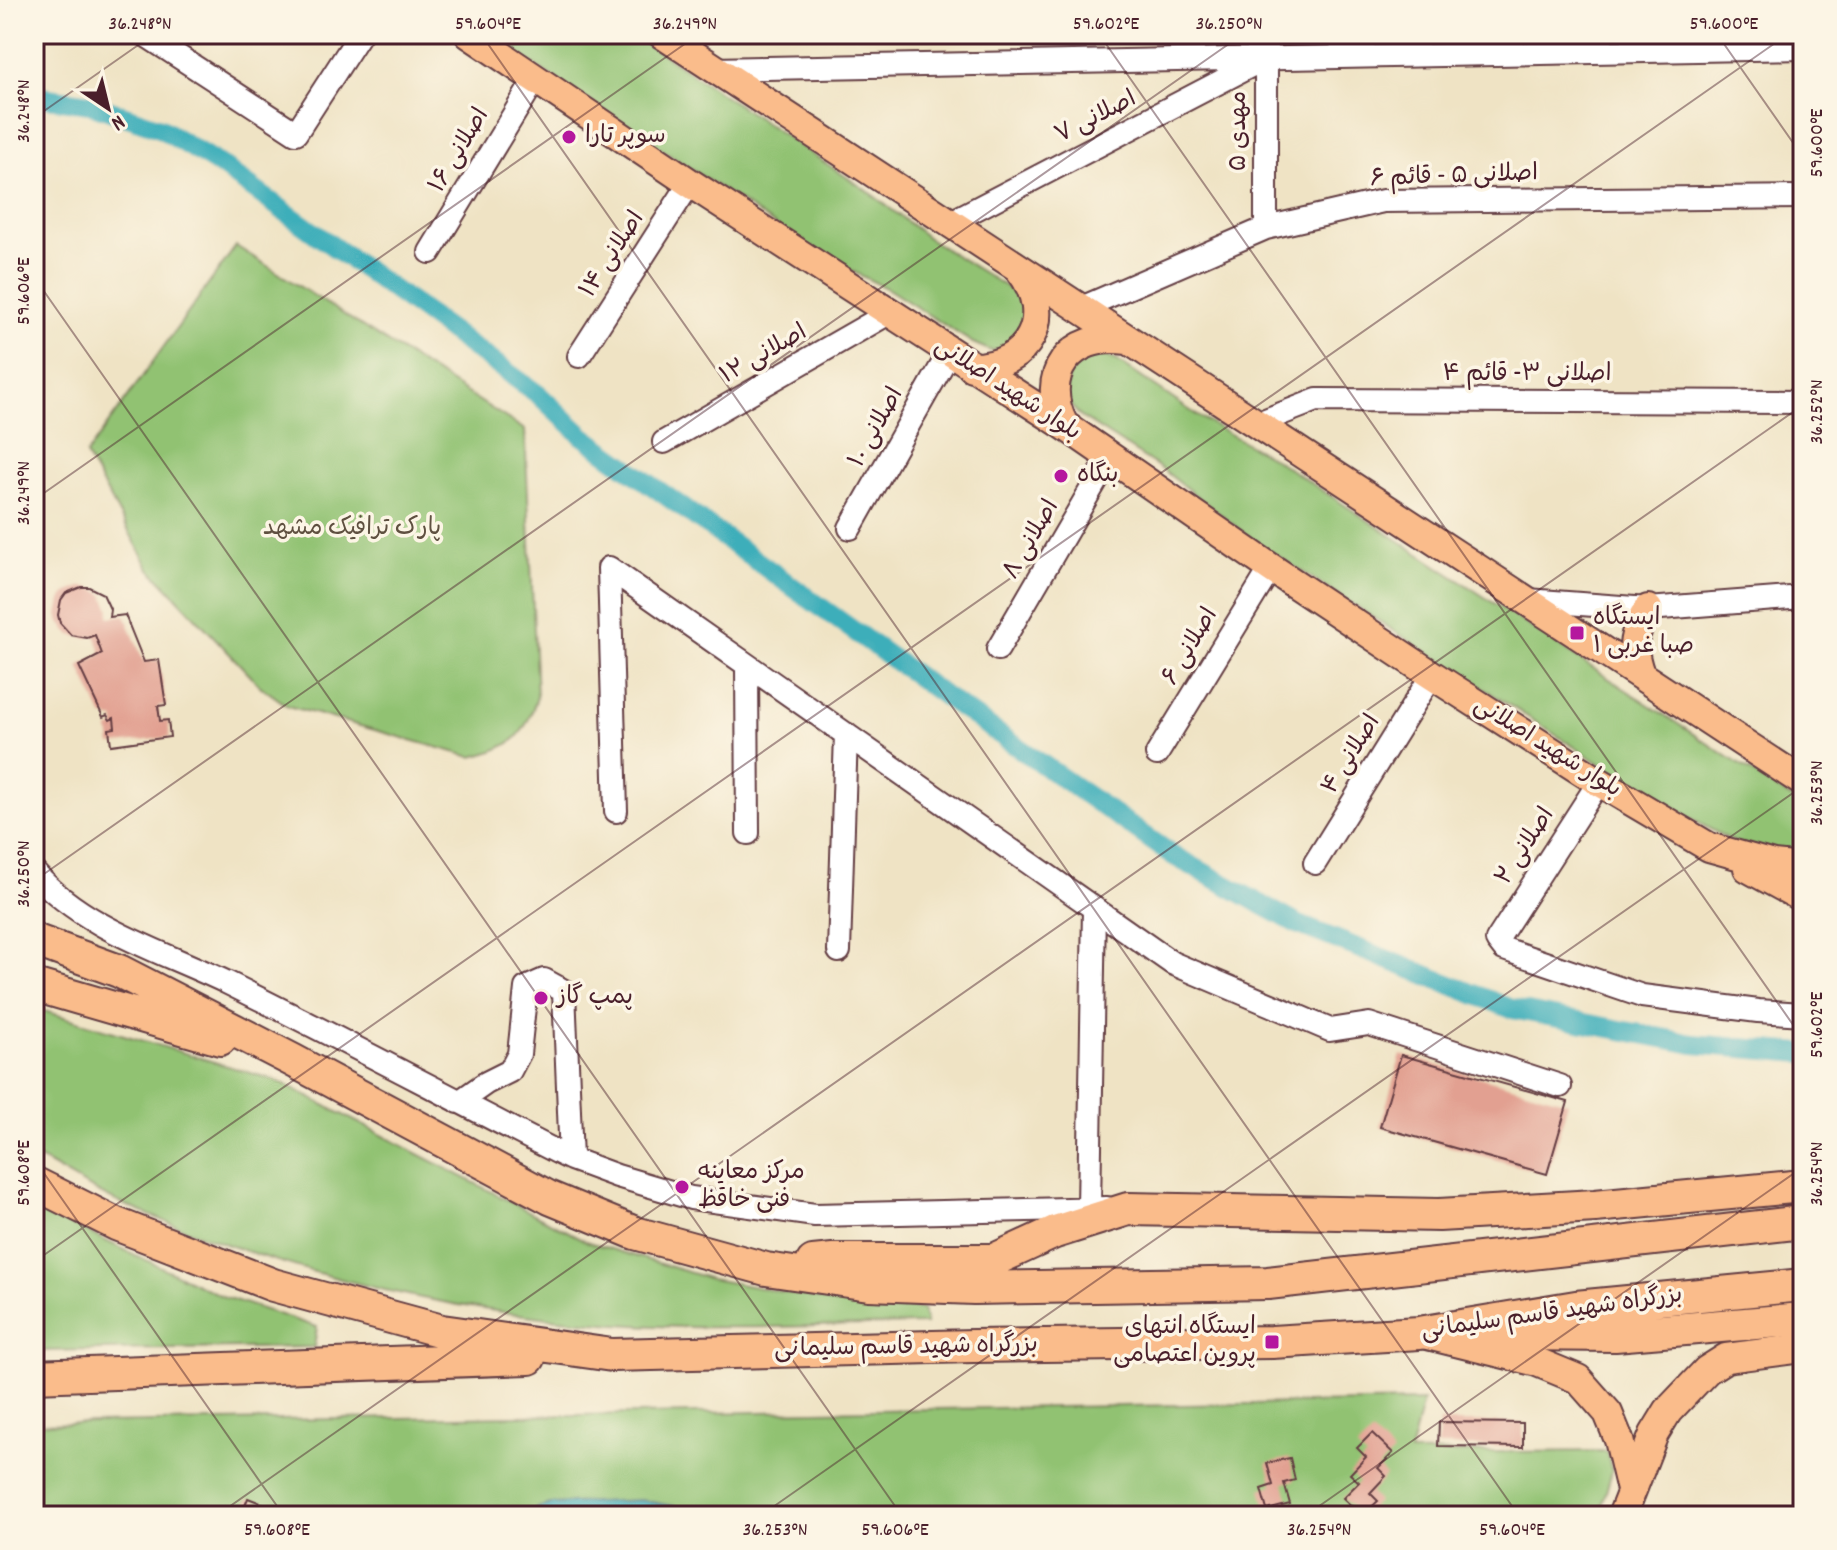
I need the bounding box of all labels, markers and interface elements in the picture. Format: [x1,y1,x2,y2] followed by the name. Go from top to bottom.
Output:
[108,11,172,39] text: 36.248°N
[455,11,521,39] text: 59.604°E
[653,11,717,39] text: 36.249°N
[1073,11,1139,39] text: 59.602°E
[1195,11,1263,39] text: 36.250°N
[1690,11,1758,39] text: 59.600°E
[68,68,148,148] north arrow
[11,79,39,143] text: 36.248°N
[1049,83,1143,153] street label: اصلانی ۷
[1223,91,1257,171] street label: مهدی ۵
[421,102,499,200] street label: اصلانی ۱۶
[104,106,131,137] text: N
[1804,109,1832,177] text: 59.600°E
[585,120,666,154] place label: سوپر تارا
[560,128,578,146] marker: سوپر تارا
[1369,157,1539,197] street label: اصلانی ۵ - قائم ۶
[572,205,654,305] street label: اصلانی ۱۴
[11,257,39,325] text: 59.606°E
[714,316,814,394] street label: اصلانی ۱۲
[927,330,1087,450] street label: بلوار شهید اصلانی
[1442,358,1612,392] street label: اصلانی ۳- قائم ۴
[1804,379,1832,445] text: 36.252°N
[841,382,913,474] street label: اصلانی ۱۰
[1077,459,1119,493] place label: بنگاه
[11,461,39,525] text: 36.249°N
[1052,467,1070,485] marker: بنگاه
[995,494,1069,586] street label: اصلانی ۸
[263,512,441,546] park label: پارک ترافیک مشهد
[1155,602,1227,692] street label: اصلانی ۶
[1593,602,1694,664] place label: ایستگاه صبا غربی ۱
[1568,624,1586,642] marker: ایستگاه صبا غربی ۱
[1467,689,1627,807] street label: بلوار شهید اصلانی
[1314,708,1390,802] street label: اصلانی ۴
[1804,760,1832,826] text: 36.253°N
[1488,801,1564,893] street label: اصلانی ۲
[11,840,39,908] text: 36.250°N
[555,981,633,1015] place label: پمپ گاز
[532,989,550,1007] marker: پمپ گاز
[1804,992,1832,1058] text: 59.602°E
[11,1140,39,1206] text: 59.608°E
[1804,1142,1832,1206] text: 36.254°N
[698,1156,805,1218] place label: مرکز معاینه فنی خاقظ
[673,1178,691,1196] marker: مرکز معاینه فنی خاقظ
[1419,1279,1685,1349] street label: بزرگراه شهید قاسم سلیمانی
[1113,1311,1256,1373] place label: ایستگاه انتهای پروین اعتصامی
[774,1329,1038,1367] street label: بزرگراه شهید قاسم سلیمانی
[1263,1333,1281,1351] marker: ایستگاه انتهای پروین اعتصامی
[244,1517,310,1545] text: 59.608°E
[742,1517,808,1545] text: 36.253°N
[861,1517,929,1545] text: 59.606°E
[1287,1517,1351,1545] text: 36.254°N
[1479,1517,1545,1545] text: 59.604°E

